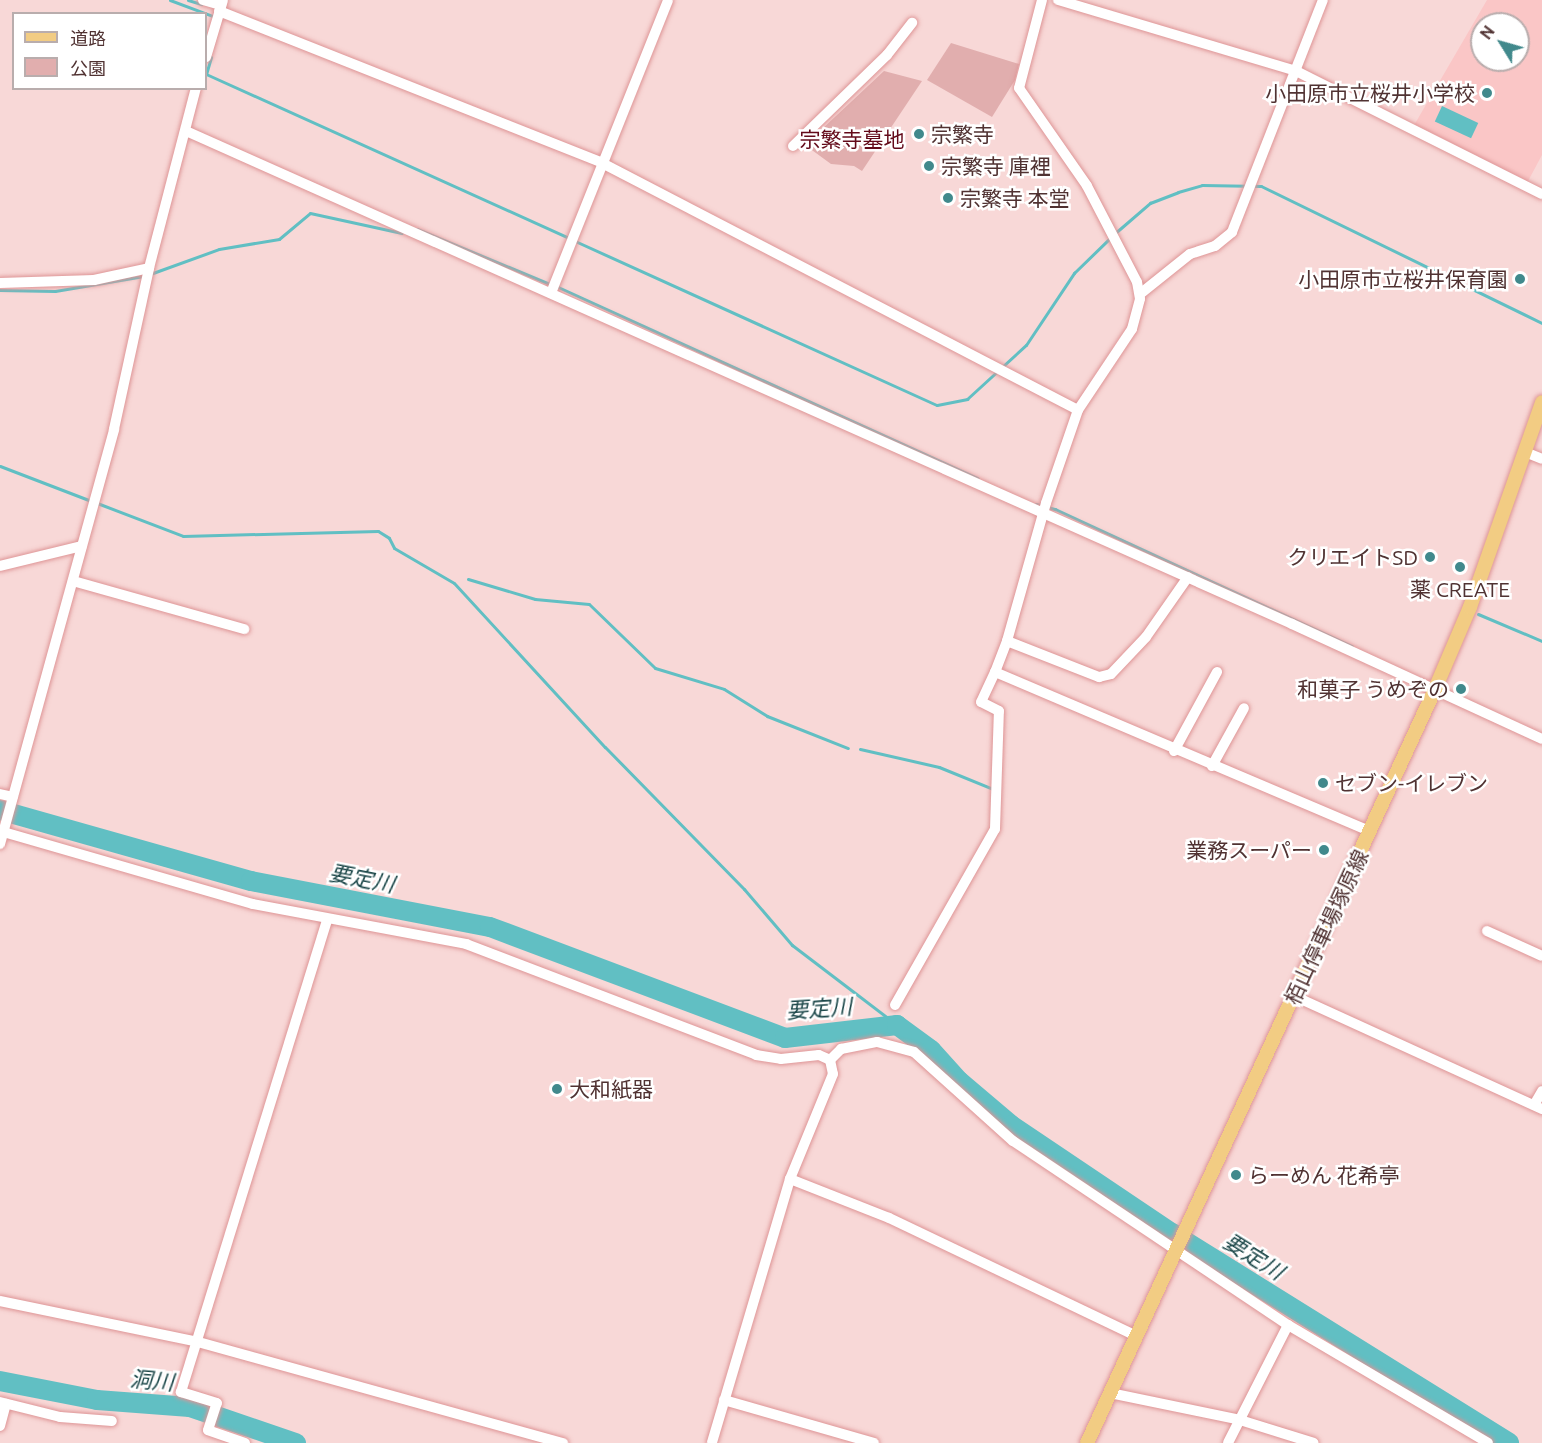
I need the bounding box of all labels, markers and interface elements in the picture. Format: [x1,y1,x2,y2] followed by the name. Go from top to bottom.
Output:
[12,12,207,90] legend
[1470,12,1530,72] north arrow
[1476,22,1498,43] text: N
[70,28,106,48] text: 道路
[70,58,106,78] text: 公園
[1265,80,1475,106] place label: 小田原市立桜井小学校
[1480,86,1494,100] marker: 小田原市立桜井小学校
[931,121,994,147] place label: 宗繁寺
[800,126,904,152] park label: 宗繁寺墓地
[912,127,926,141] marker: 宗繁寺
[941,153,1051,179] place label: 宗繁寺 庫裡
[922,159,936,173] marker: 宗繁寺 庫裡
[960,185,1070,211] place label: 宗繁寺 本堂
[941,191,955,205] marker: 宗繁寺 本堂
[1298,266,1508,292] place label: 小田原市立桜井保育園
[1513,272,1527,286] marker: 小田原市立桜井保育園
[1287,544,1418,570] place label: クリエイトSD
[1423,550,1437,564] marker: クリエイトSD
[1453,560,1467,574] marker: 薬 CREATE
[1410,576,1510,602] place label: 薬 CREATE
[1297,676,1449,702] place label: 和菓子 うめぞの
[1454,682,1468,696] marker: 和菓子 うめぞの
[1335,770,1488,796] place label: セブン-イレブン
[1316,776,1330,790] marker: セブン-イレブン
[1186,837,1312,863] place label: 業務スーパー
[1317,843,1331,857] marker: 業務スーパー
[1279,846,1373,1008] street label: 栢山停車場塚原線
[327,859,397,897] water label: 要定川
[785,993,853,1023] water label: 要定川
[569,1076,653,1102] place label: 大和紙器
[550,1082,564,1096] marker: 大和紙器
[1248,1162,1400,1188] place label: らーめん 花希亭
[1229,1168,1243,1182] marker: らーめん 花希亭
[1219,1227,1289,1285] water label: 要定川
[129,1365,175,1395] water label: 洞川

